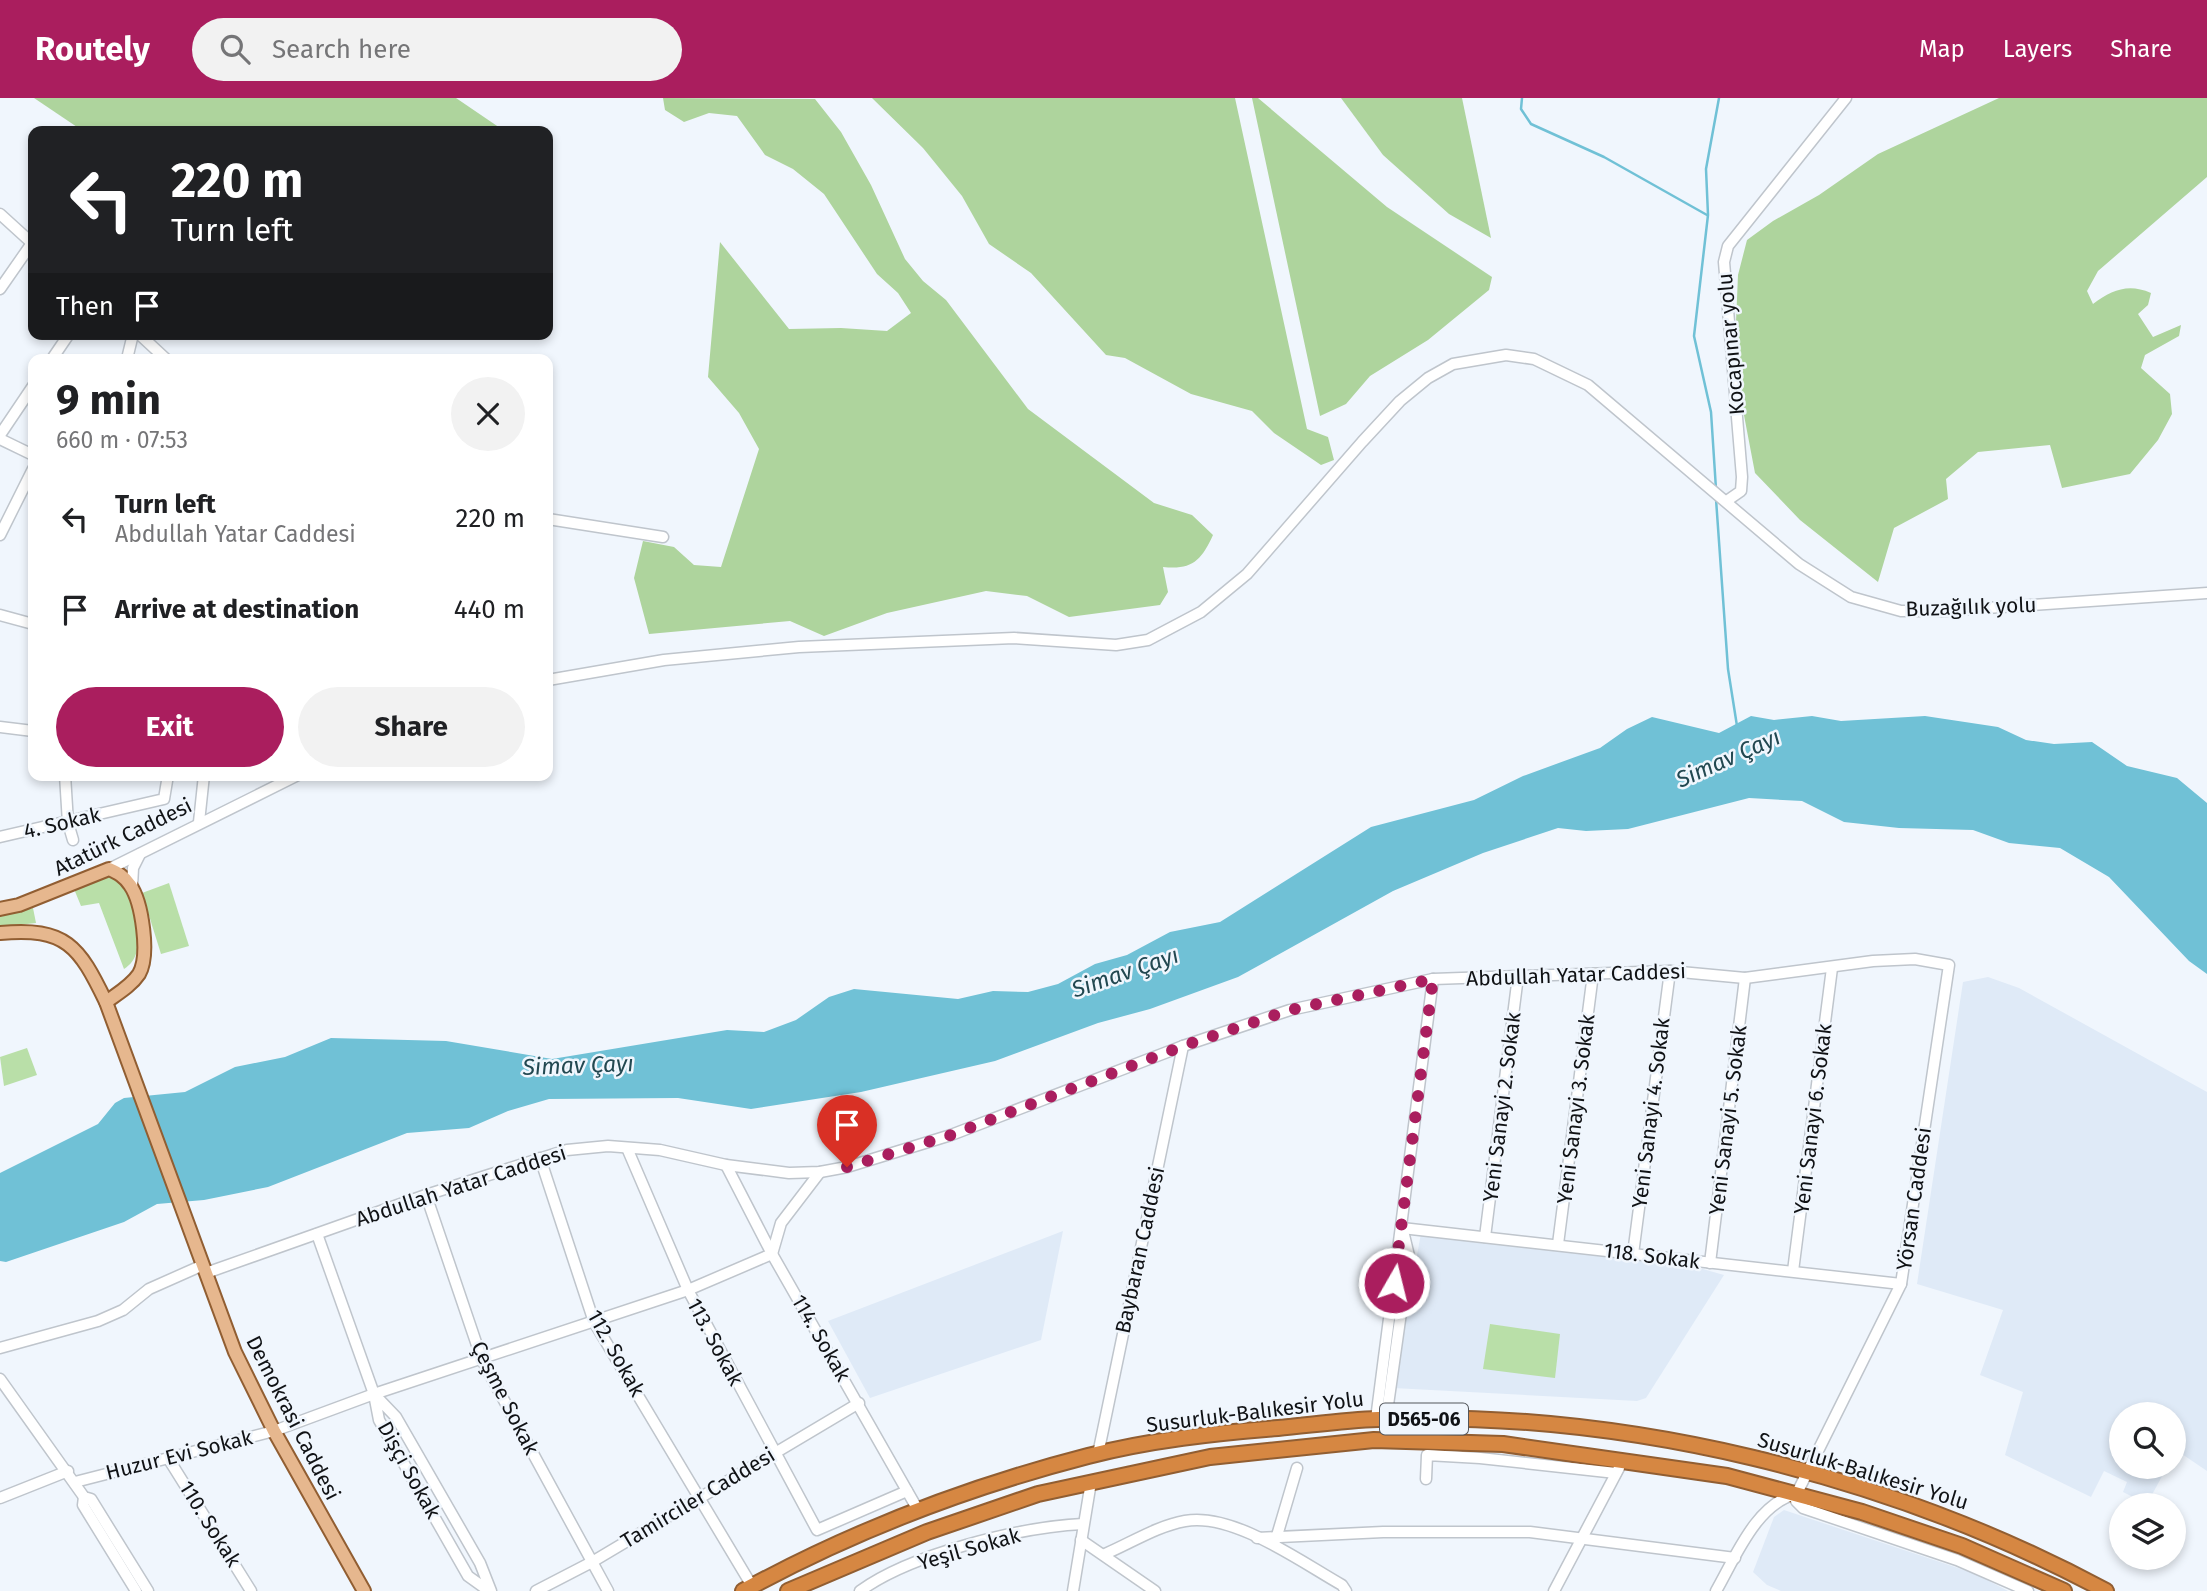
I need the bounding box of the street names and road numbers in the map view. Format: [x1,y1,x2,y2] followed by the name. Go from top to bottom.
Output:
[1712,272,1750,416] street label: Kocapınar yolu
[1905,592,2037,622] street label: Buzağılık yolu
[50,792,196,882] street label: Atatürk Caddesi
[21,801,103,844] street label: 4. Sokak
[1466,958,1686,992] street label: Abdullah Yatar Caddesi
[1477,1010,1527,1203] street label: Yeni Sanayi 2. Sokak
[1551,1012,1601,1205] street label: Yeni Sanayi 3. Sokak
[1626,1016,1676,1210] street label: Yeni Sanayi 4. Sokak
[1788,1022,1838,1216] street label: Yeni Sanayi 6. Sokak
[1703,1023,1753,1216] street label: Yeni Sanayi 5. Sokak
[1891,1126,1937,1272] street label: Yörsan Caddesi
[352,1140,570,1232] street label: Abdullah Yatar Caddesi
[1110,1164,1170,1336] street label: Baybaran Caddesi
[1603,1237,1702,1275] street label: 118. Sokak
[786,1290,856,1386] street label: 114. Sokak
[681,1294,749,1390] street label: 113. Sokak
[582,1305,651,1401] street label: 112. Sokak
[240,1331,346,1505] street label: Demokrasi Caddesi
[465,1337,545,1459] street label: Çeşme Sokak
[1145,1386,1365,1438] street label: Susurluk-Balıkesir Yolu
[1380,1404,1468,1434] road number: D565-06
[372,1417,446,1523] street label: Dişçi Sokak
[103,1424,255,1486] street label: Huzur Evi Sokak
[1754,1427,1972,1515] street label: Susurluk-Balıkesir Yolu
[616,1442,780,1554] street label: Tamirciler Caddesi
[173,1476,247,1572] street label: 110. Sokak
[915,1522,1024,1576] street label: Yeşil Sokak

